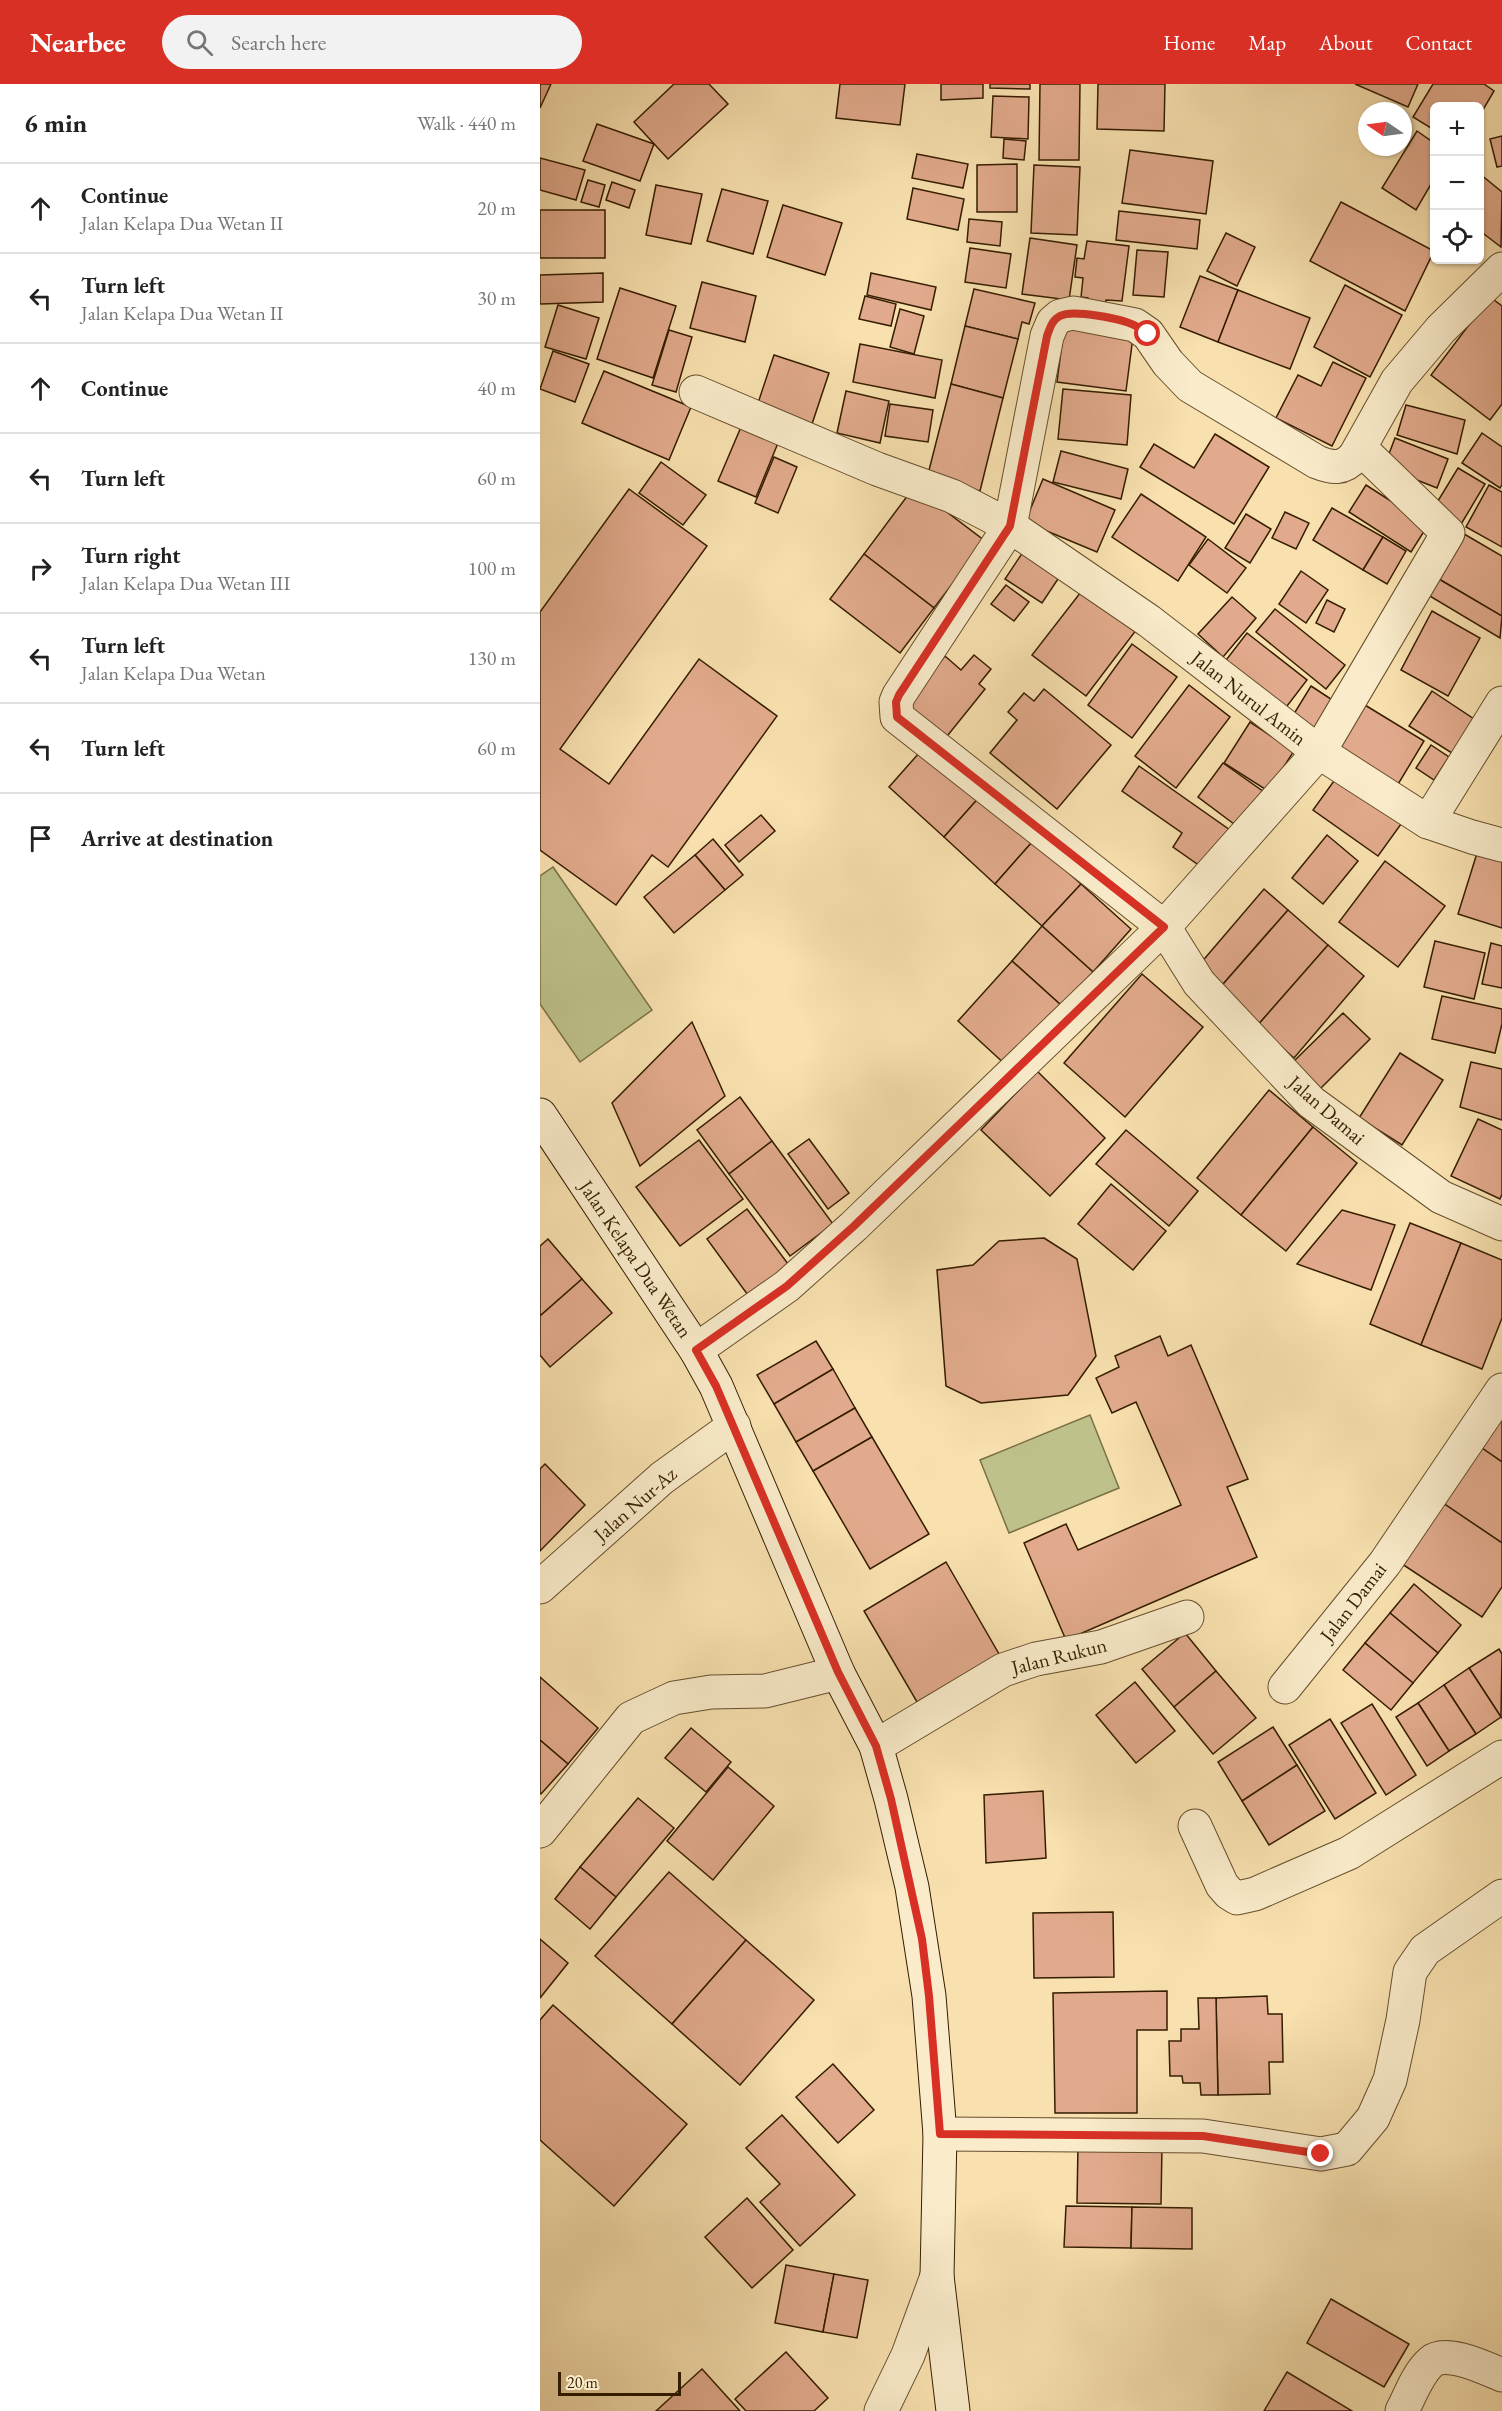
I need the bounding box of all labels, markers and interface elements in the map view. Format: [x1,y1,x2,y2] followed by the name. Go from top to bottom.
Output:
[162,15,582,69] search box
[30,24,126,60] text: Nearbee
[183,26,216,59] icon: search
[231,28,326,57] text: Search here
[1163,29,1215,56] text: Home
[1248,29,1286,56] text: Map
[1319,29,1372,56] text: About
[1405,29,1472,56] text: Contact
[1358,102,1412,156] north arrow
[1430,102,1484,264] map controls
[1430,102,1484,156] button: +
[24,106,87,140] text: 6 min
[417,110,516,136] text: Walk · 440 m
[1430,156,1484,210] button: −
[81,181,168,210] text: Continue
[24,192,57,225] icon: ahead
[477,195,516,221] text: 20 m
[81,210,283,236] text: Jalan Kelapa Dua Wetan II
[1430,210,1484,264] button: locate
[81,271,165,300] text: Turn left
[24,282,57,315] icon: left
[477,285,516,311] text: 30 m
[81,300,283,326] text: Jalan Kelapa Dua Wetan II
[1134,320,1160,346] route start
[24,372,57,405] icon: ahead
[81,374,168,403] text: Continue
[477,375,516,401] text: 40 m
[24,462,57,495] icon: left
[81,464,165,493] text: Turn left
[477,465,516,491] text: 60 m
[81,541,180,570] text: Turn right
[24,552,57,585] icon: right
[468,555,516,581] text: 100 m
[81,570,290,596] text: Jalan Kelapa Dua Wetan III
[81,631,165,660] text: Turn left
[24,642,57,675] icon: left
[1184,644,1312,751] street label: Jalan Nurul Amin
[468,645,516,671] text: 130 m
[81,660,266,686] text: Jalan Kelapa Dua Wetan
[24,732,57,765] icon: left
[81,734,165,763] text: Turn left
[477,735,516,761] text: 60 m
[24,822,57,855] icon: arrive
[81,824,273,853] text: Arrive at destination
[1282,1068,1371,1151] street label: Jalan Damai
[572,1173,699,1343] street label: Jalan Kelapa Dua Wetan
[587,1461,682,1548] street label: Jalan Nur-Az
[1313,1557,1392,1648] street label: Jalan Damai
[1007,1631,1110,1681] street label: Jalan Rukun
[1307,2140,1333,2166] route end
[558,2369,681,2396] scale bar
[567,2372,598,2393] text: 20 m

